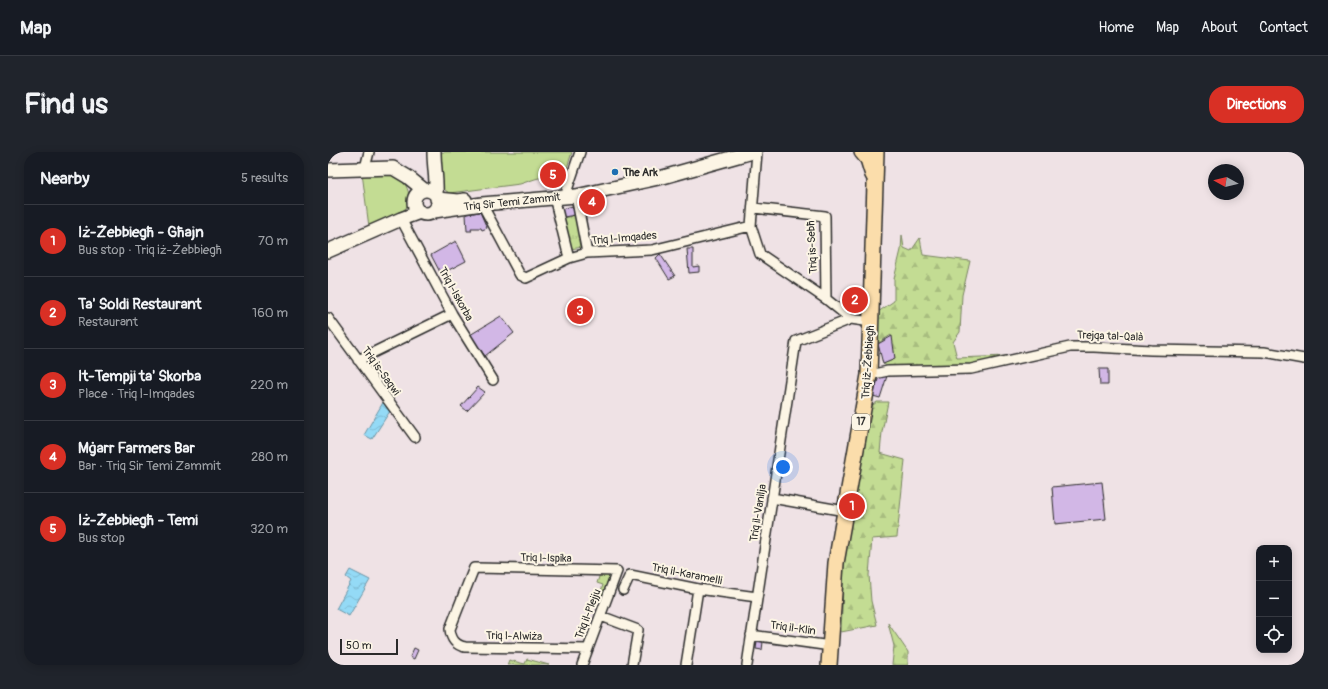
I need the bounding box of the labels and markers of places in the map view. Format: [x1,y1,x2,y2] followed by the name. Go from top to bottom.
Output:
[540,160,566,190] pin: 5
[622,166,658,179] place label: The Ark
[610,167,620,177] marker: The Ark
[579,187,605,217] pin: 4
[842,285,868,315] pin: 2
[567,296,593,326] pin: 3
[839,491,865,521] pin: 1

